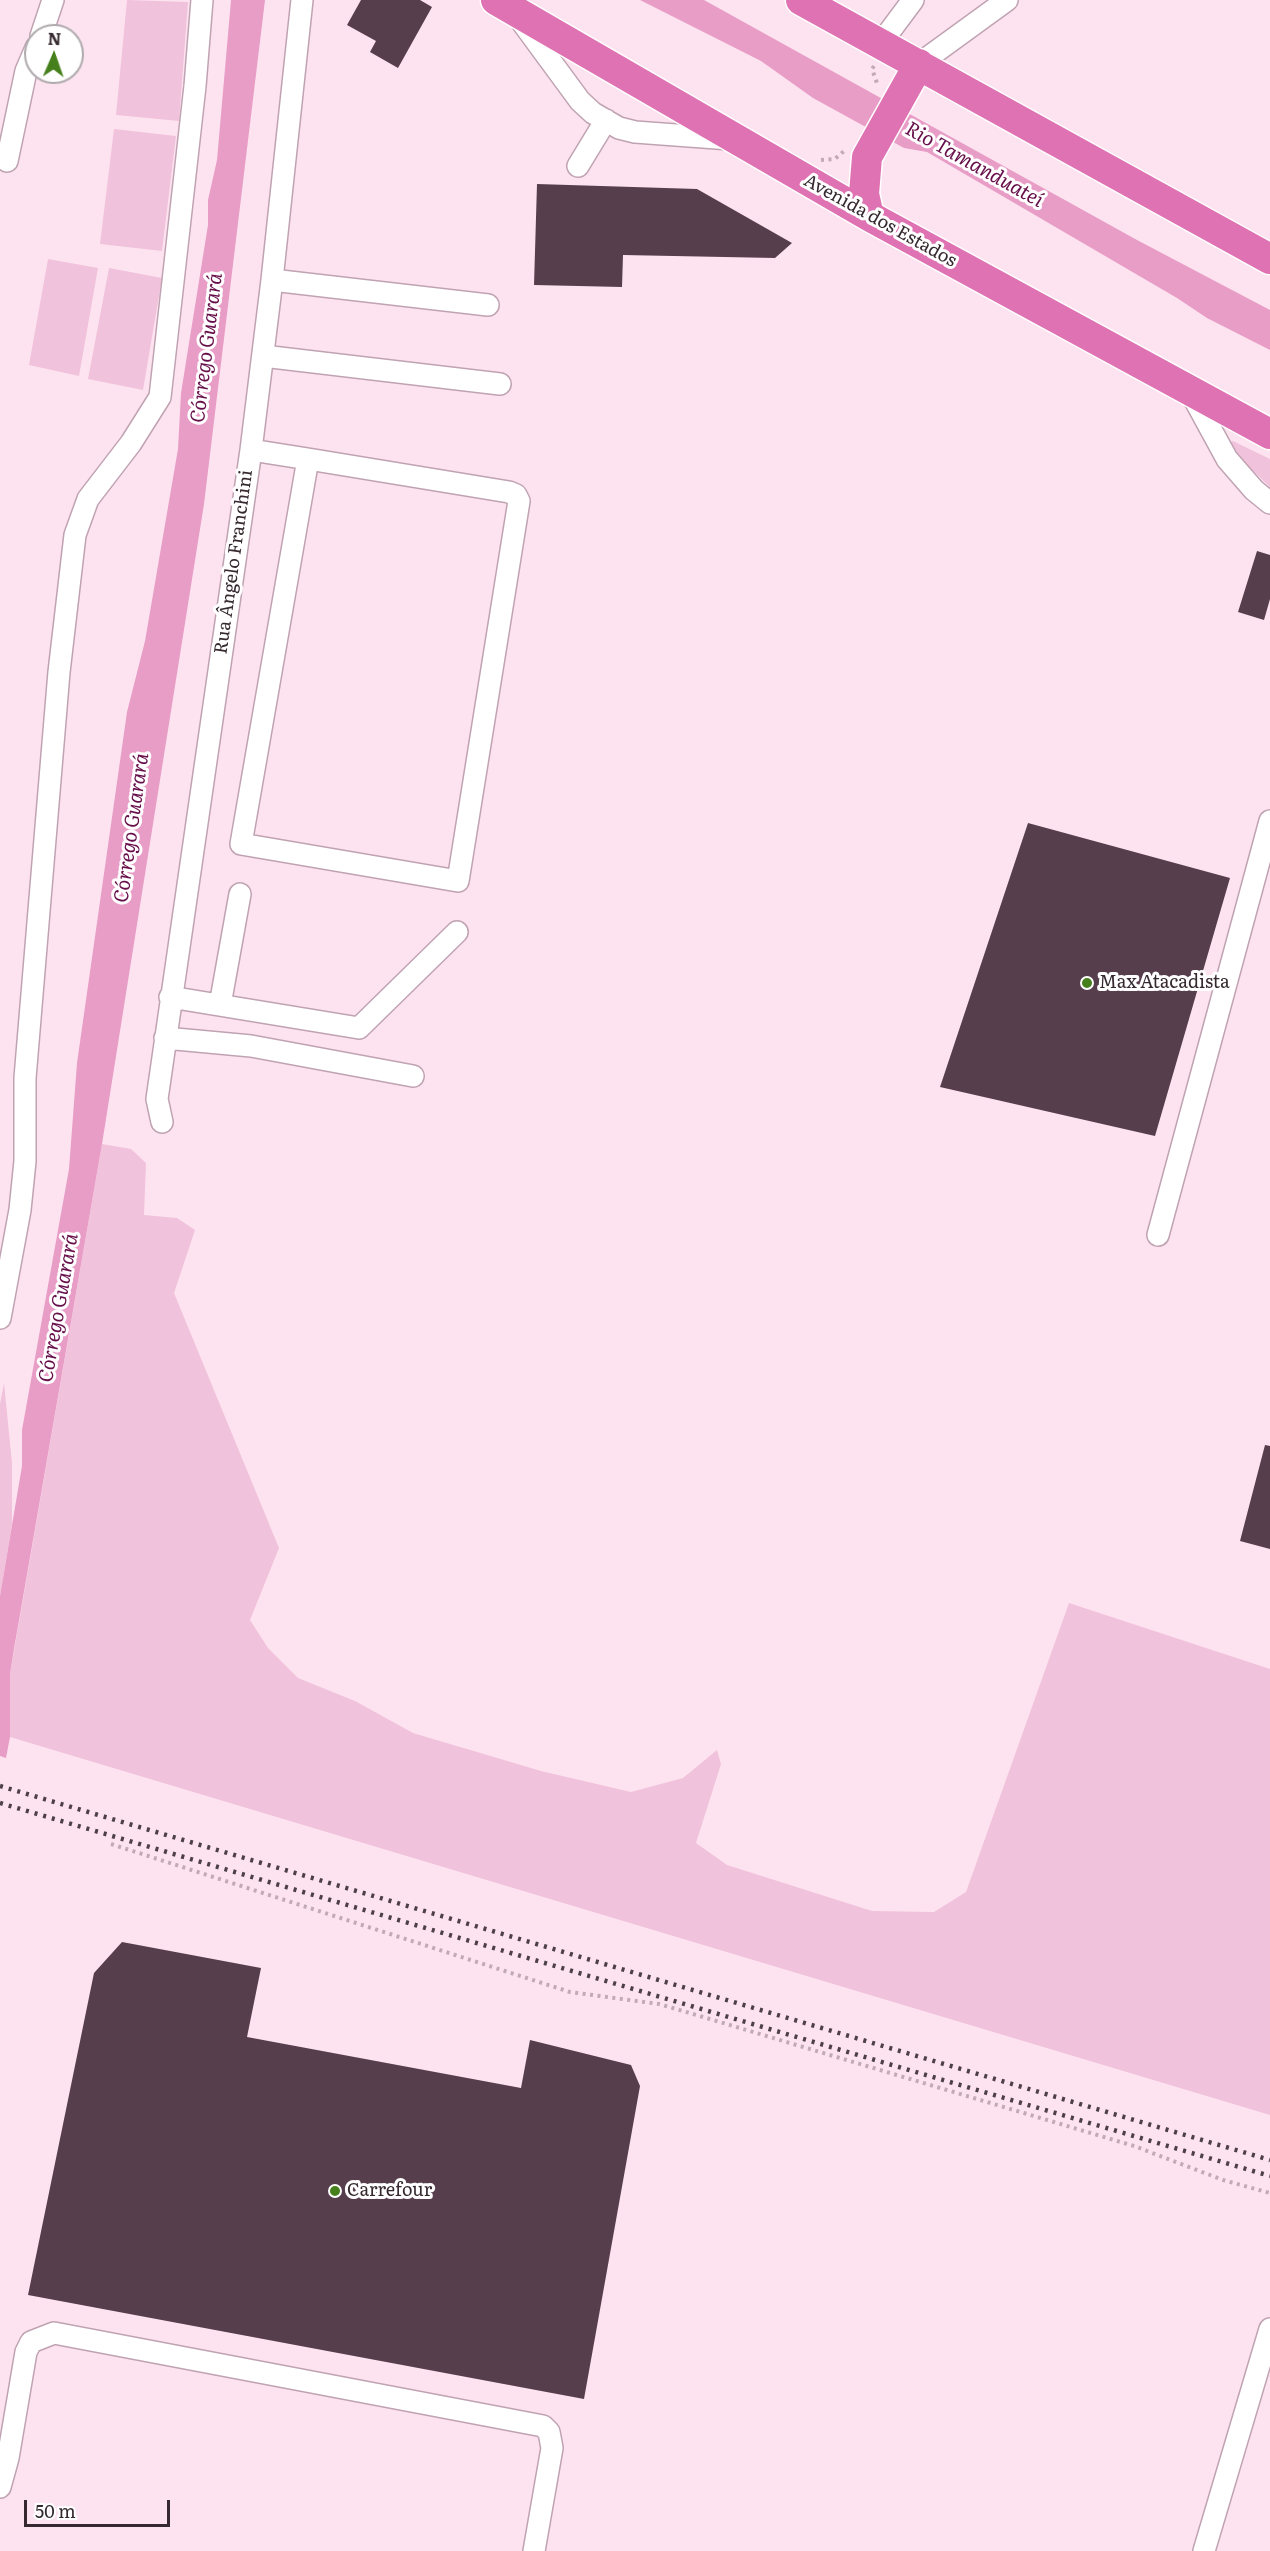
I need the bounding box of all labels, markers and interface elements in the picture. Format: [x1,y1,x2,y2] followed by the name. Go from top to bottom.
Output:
[24,24,84,84] north arrow
[47,26,62,50] text: N
[901,117,1047,213] water label: Rio Tamanduateí
[800,170,960,272] street label: Avenida dos Estados
[186,272,228,424] water label: Córrego Guarará
[210,469,258,655] street label: Rua Ângelo Franchini
[110,752,154,904] water label: Córrego Guarará
[1099,972,1230,994] place label: Max Atacadista
[1080,976,1094,990] marker: Max Atacadista
[34,1232,84,1384] water label: Córrego Guarará
[347,2180,432,2202] place label: Carrefour
[328,2184,342,2198] marker: Carrefour
[27,2488,172,2526] scale bar
[35,2497,76,2524] text: 50 m

